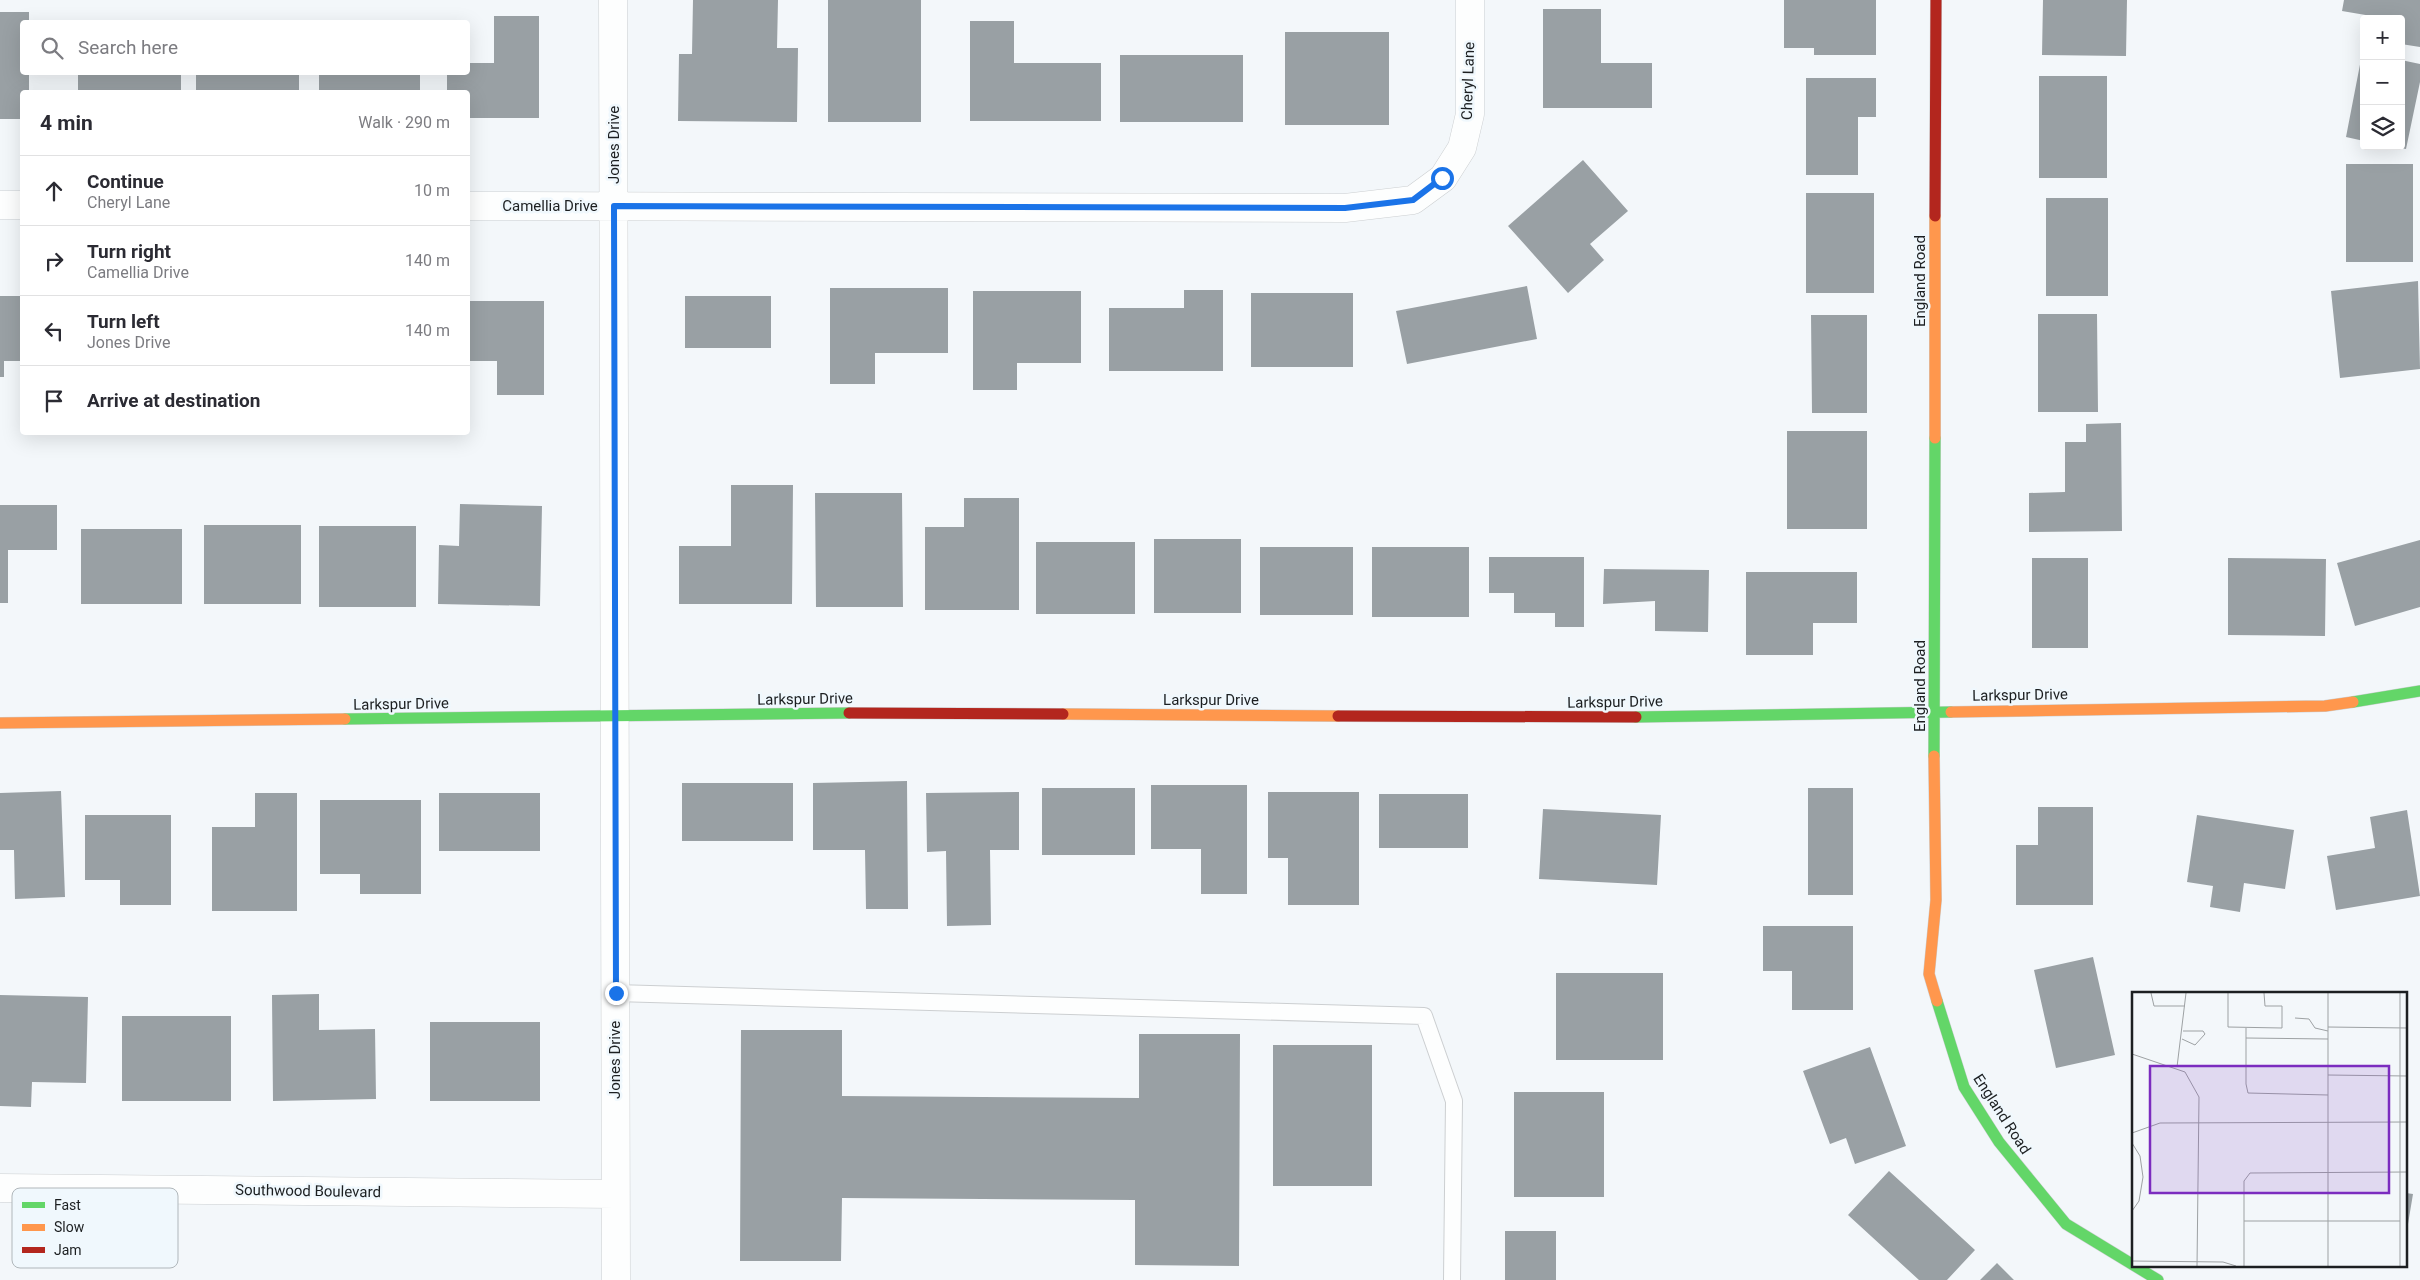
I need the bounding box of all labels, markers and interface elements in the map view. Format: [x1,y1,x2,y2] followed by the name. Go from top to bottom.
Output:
[2360,15,2405,150] map controls
[2360,15,2405,60] button: +
[20,20,470,75] search box
[38,34,66,62] icon: search
[78,36,178,59] text: Search here
[1458,42,1478,120] street label: Cheryl Lane
[2360,60,2405,105] button: −
[2360,105,2405,150] button: layers
[605,106,623,184] street label: Jones Drive
[40,111,93,135] text: 4 min
[358,113,450,132] text: Walk · 290 m
[1431,167,1454,190] route start
[87,170,164,193] text: Continue
[40,177,68,205] icon: ahead
[414,181,450,200] text: 10 m
[87,193,170,212] text: Cheryl Lane
[502,197,598,215] street label: Camellia Drive
[1911,235,1929,327] street label: England Road
[87,240,171,263] text: Turn right
[40,247,68,275] icon: right
[405,251,450,270] text: 140 m
[87,263,189,282] text: Camellia Drive
[87,310,160,333] text: Turn left
[40,317,68,345] icon: left
[405,321,450,340] text: 140 m
[87,333,170,352] text: Jones Drive
[40,387,68,415] icon: arrive
[87,389,260,412] text: Arrive at destination
[1911,640,1929,732] street label: England Road
[1972,685,2068,705] street label: Larkspur Drive
[757,689,853,709] street label: Larkspur Drive
[1163,691,1259,709] street label: Larkspur Drive
[1567,692,1663,712] street label: Larkspur Drive
[353,694,449,714] street label: Larkspur Drive
[605,982,628,1005] route end
[2132,992,2408,1268] inset map
[606,1021,624,1099] street label: Jones Drive
[1969,1071,2035,1157] street label: England Road
[235,1181,381,1201] street label: Southwood Boulevard
[12,1188,178,1268] legend
[54,1197,81,1213] text: Fast
[54,1219,85,1235] text: Slow
[54,1242,82,1258] text: Jam

